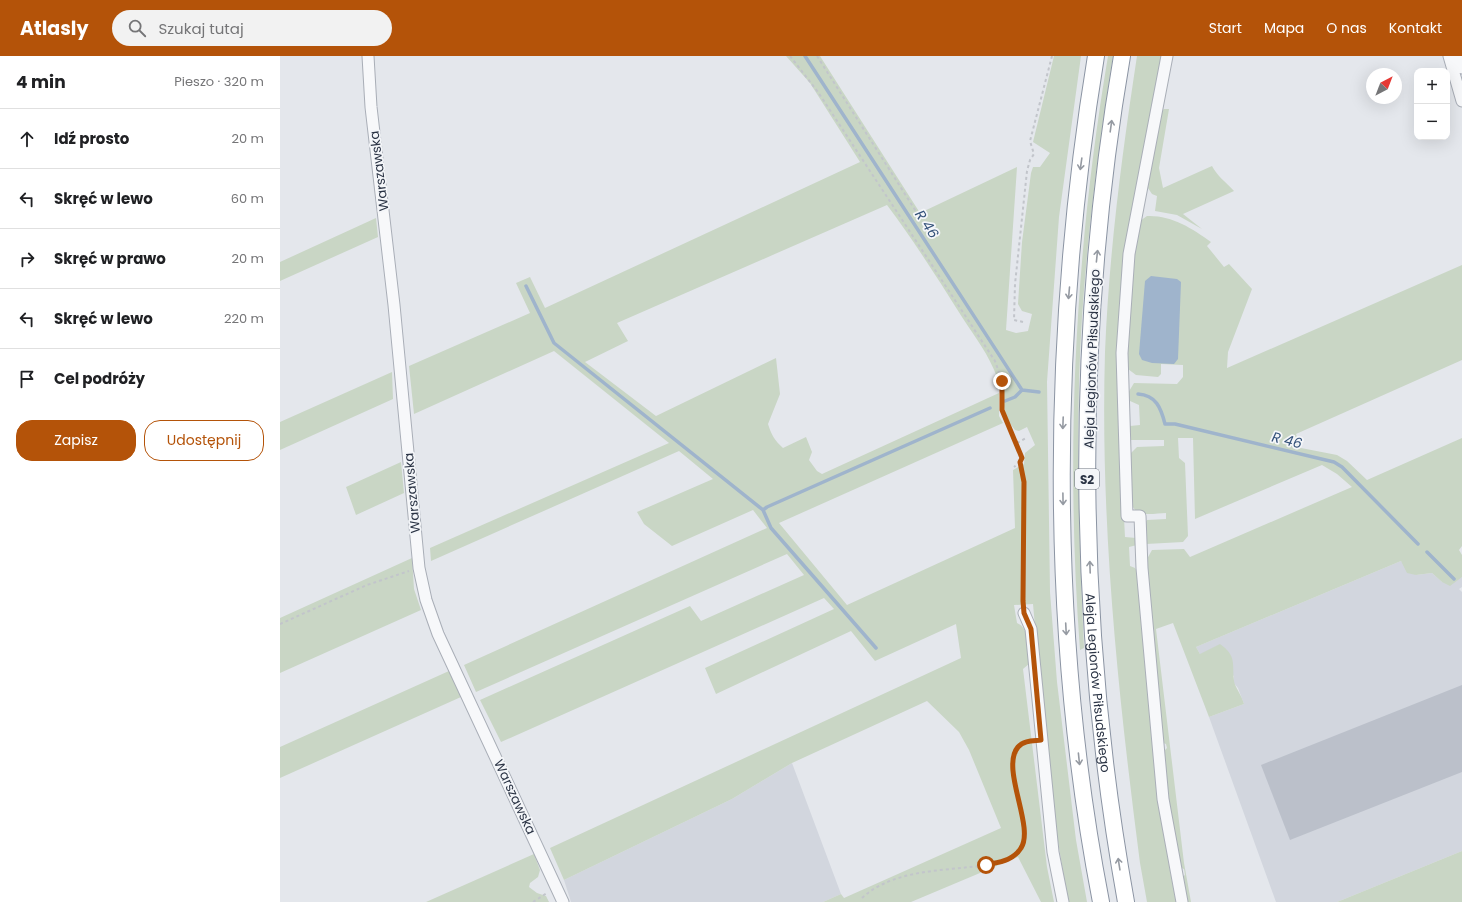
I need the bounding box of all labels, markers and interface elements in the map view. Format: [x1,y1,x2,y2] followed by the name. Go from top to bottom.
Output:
[112,10,392,46] search box
[20,15,88,42] text: Atlasly
[126,17,148,39] icon: search
[158,18,244,39] text: Szukaj tutaj
[1209,18,1242,38] text: Start
[1264,18,1304,38] text: Mapa
[1326,18,1367,38] text: O nas
[1389,18,1442,38] text: Kontakt
[1366,68,1402,104] north arrow
[1414,68,1450,140] map controls
[1414,68,1450,104] button: +
[16,70,66,94] text: 4 min
[174,72,264,91] text: Pieszo · 320 m
[1414,104,1450,140] button: −
[1107,120,1115,133] one-way arrow
[16,128,38,150] icon: ahead
[54,128,129,149] text: Idź prosto
[231,129,264,148] text: 20 m
[365,130,393,212] street label: Warszawska
[1077,157,1085,170] one-way arrow
[16,188,38,210] icon: left
[54,188,153,209] text: Skręć w lewo
[231,189,264,208] text: 60 m
[910,206,944,242] water label: R 46
[16,248,38,270] icon: right
[54,248,166,269] text: Skręć w prawo
[231,249,264,268] text: 20 m
[1093,250,1100,263] one-way arrow
[1079,269,1105,449] street label: Aleja Legionów Piłsudskiego
[1065,286,1072,299] one-way arrow
[16,308,38,330] icon: left
[54,308,153,329] text: Skręć w lewo
[224,309,264,328] text: 220 m
[16,368,38,390] icon: arrive
[54,368,145,389] text: Cel podróży
[993,372,1011,390] route end
[1059,416,1067,429] one-way arrow
[16,420,136,461] button: Zapisz
[144,420,264,461] button: Udostępnij
[1270,427,1304,453] water label: R 46
[399,452,425,534] street label: Warszawska
[1075,469,1099,489] road number: S2
[1059,492,1067,505] one-way arrow
[1086,561,1094,574] one-way arrow
[1081,592,1116,774] street label: Aleja Legionów Piłsudskiego
[1062,622,1070,635] one-way arrow
[1075,752,1083,765] one-way arrow
[489,756,541,838] street label: Warszawska
[977,856,995,874] route start
[1115,858,1123,871] one-way arrow

